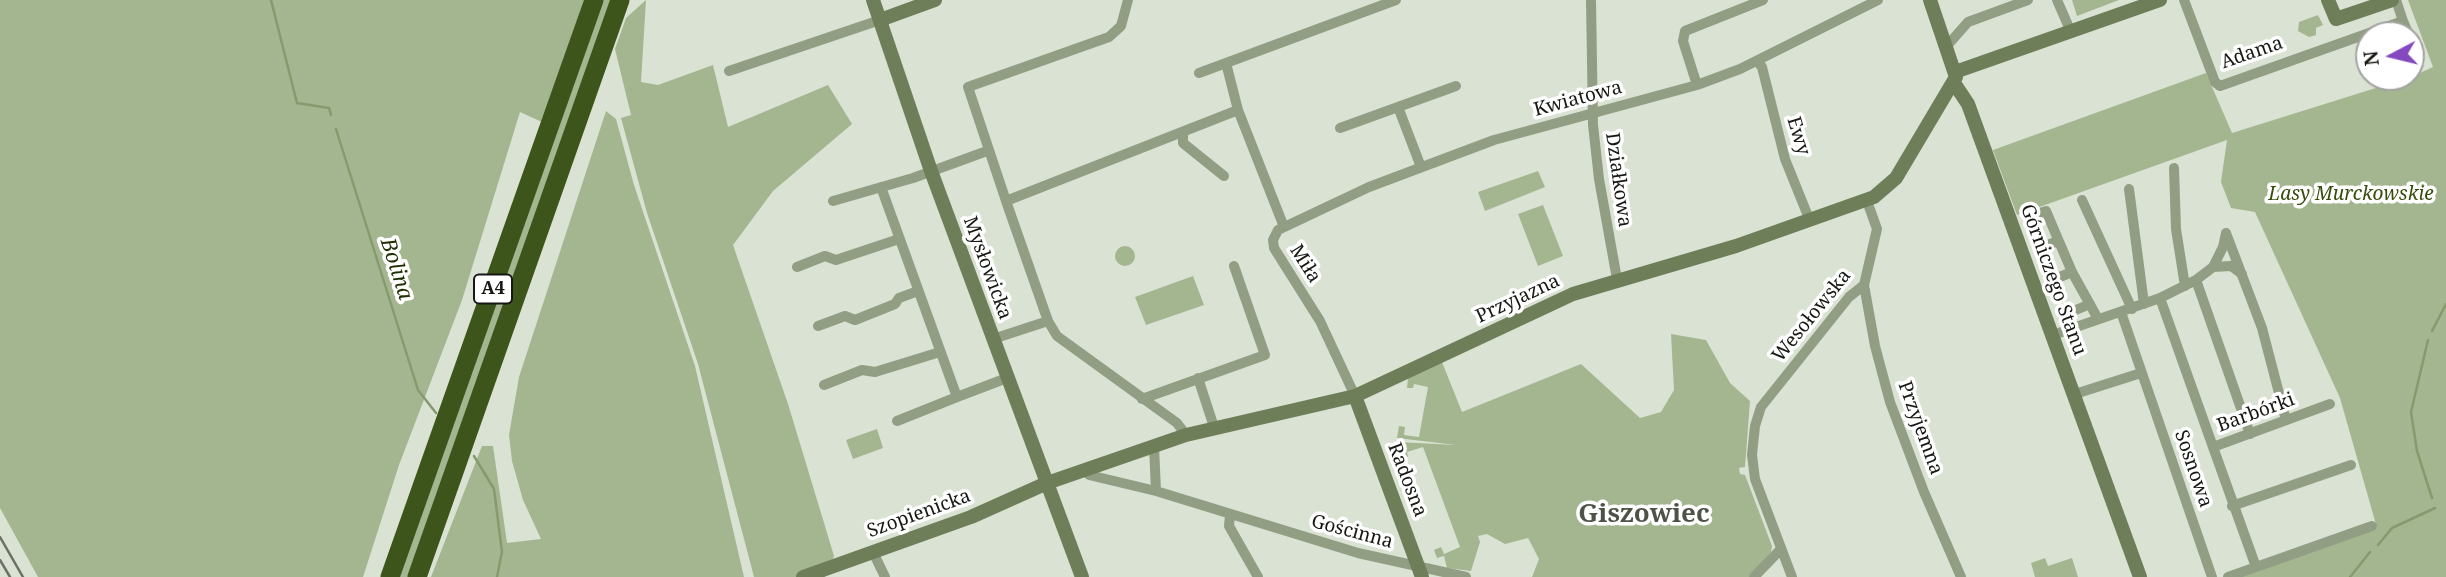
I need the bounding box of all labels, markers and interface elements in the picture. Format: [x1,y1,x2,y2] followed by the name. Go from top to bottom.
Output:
[2355,21,2425,91] north arrow
[2218,32,2286,74] street label: Adama
[2357,49,2385,67] text: N
[1531,76,1625,122] street label: Kwiatowa
[1781,114,1815,158] street label: Ewy
[1600,131,1636,229] street label: Działkowa
[2268,184,2434,206] park label: Lasy Murckowskie
[2015,201,2091,359] street label: Górniczego Stanu
[958,213,1016,323] street label: Mysłowicka
[374,235,418,303] water label: Bolina
[1285,241,1325,287] street label: Miła
[1768,265,1856,367] street label: Wesołowska
[1472,270,1564,328] street label: Przyjazna
[474,274,512,304] road number: A4
[1893,378,1947,478] street label: Przyjemna
[2214,388,2298,438] street label: Barbórki
[2169,427,2217,511] street label: Sosnowa
[1383,440,1431,520] street label: Radosna
[864,485,974,543] street label: Szopienicka
[1578,499,1710,531] district label: Giszowiec
[1309,510,1395,554] street label: Gościnna

